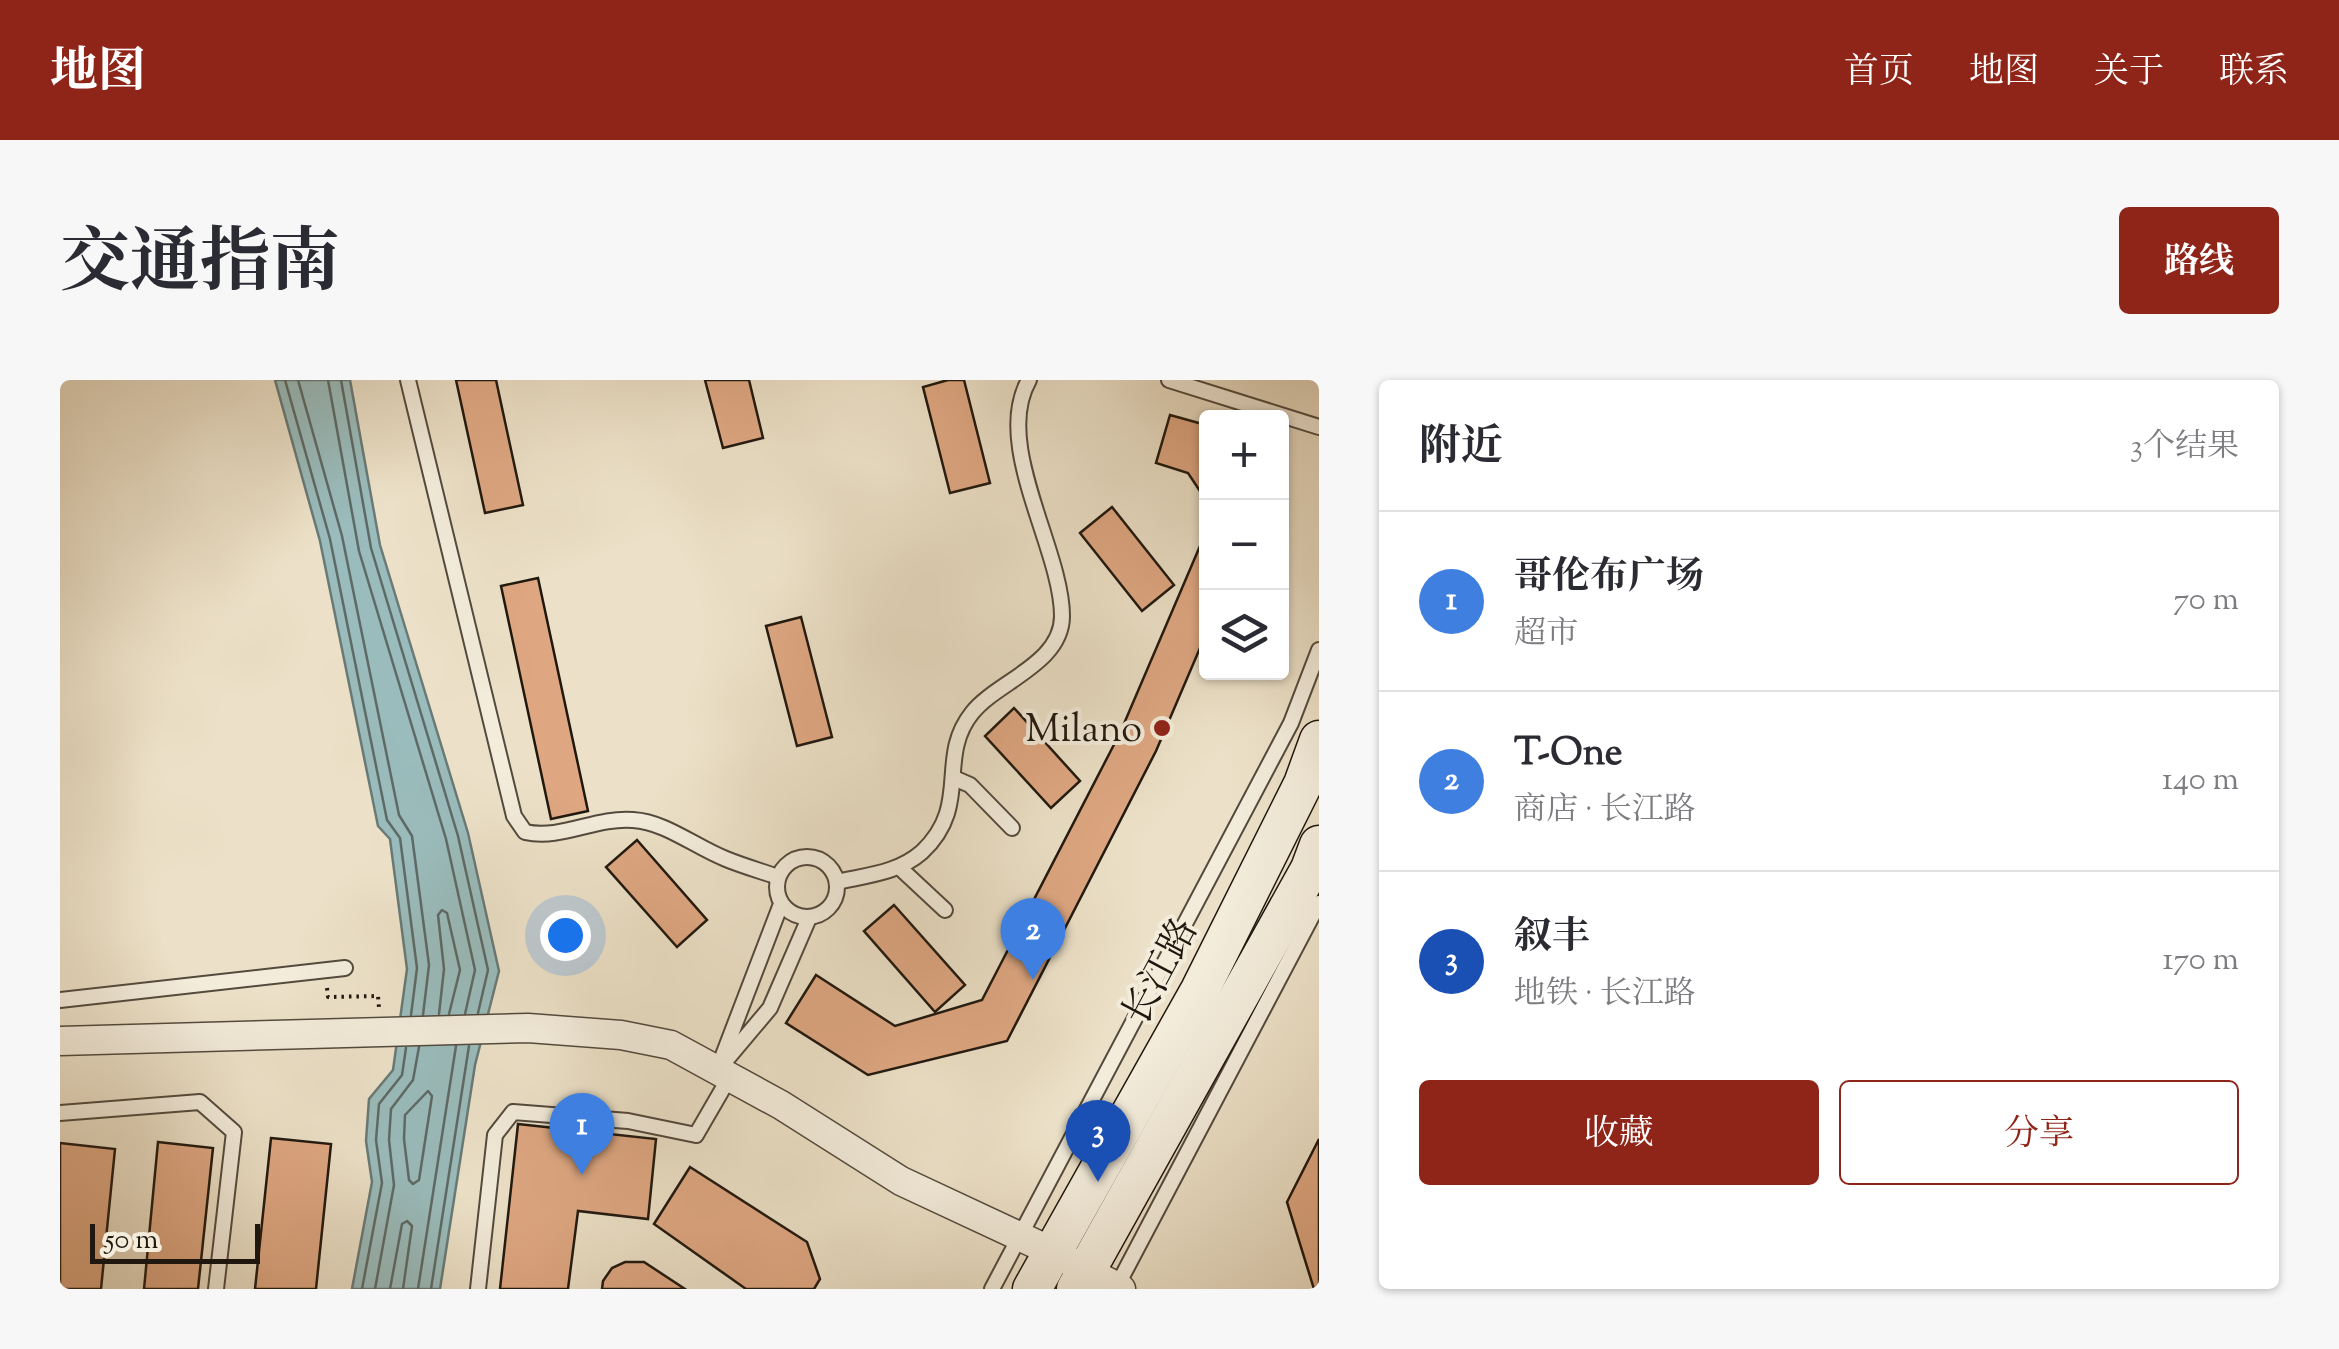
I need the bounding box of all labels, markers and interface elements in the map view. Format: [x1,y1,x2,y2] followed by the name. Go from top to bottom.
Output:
[50,40,146,109] text: 地图
[1844,48,1914,99] text: 首页
[1969,48,2039,99] text: 地图
[2094,48,2164,99] text: 关于
[2219,48,2289,99] text: 联系
[2119,207,2279,314] button: 路线
[60,217,340,317] text: 交通指南
[1199,410,1289,680] map controls
[1199,410,1289,500] button: +
[1419,419,1503,479] text: 附近
[2130,425,2239,471] text: 3个结果
[1199,500,1289,590] button: −
[1514,552,1704,606] text: 哥伦布广场
[1446,578,1457,624] text: 1
[2173,578,2239,624] text: 70 m
[1199,590,1289,680] button: layers
[1514,612,1578,658] text: 超市
[1025,705,1142,759] place label: Milano
[1151,717,1173,739] marker: Milano
[1514,728,1623,782] text: T-One
[1444,758,1459,804] text: 2
[2162,758,2239,804] text: 140 m
[1514,788,1696,834] text: 商店 · 长江路
[1000,898,1066,980] pin: 2
[540,910,591,961] your location
[1112,910,1213,1036] street label: 长江路
[1514,912,1590,966] text: 叙丰
[1445,938,1458,984] text: 3
[2162,938,2239,984] text: 170 m
[1514,972,1696,1018] text: 地铁 · 长江路
[1419,1080,1819,1185] button: 收藏
[1839,1080,2239,1185] button: 分享
[550,1092,614,1175] pin: 1
[1066,1100,1130,1182] pin: 3
[90,1219,260,1264] scale bar
[105,1221,159,1261] text: 50 m

